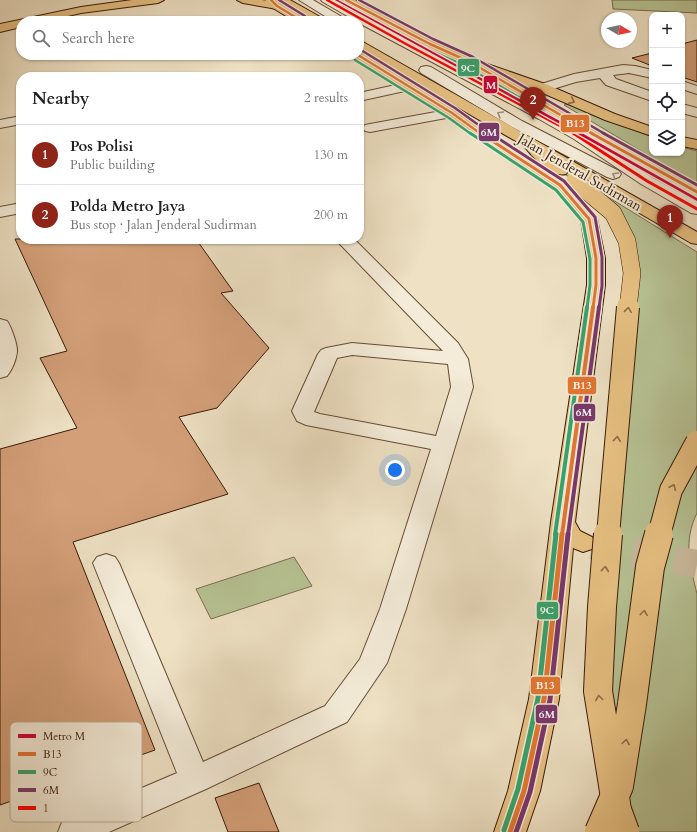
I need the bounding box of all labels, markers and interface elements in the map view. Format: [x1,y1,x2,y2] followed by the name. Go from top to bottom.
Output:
[601,12,637,48] north arrow
[649,12,685,156] map controls
[649,12,685,48] button: +
[16,16,364,60] search box
[30,27,52,49] icon: search
[62,28,135,48] text: Search here
[649,48,685,84] button: −
[457,58,480,77] line badge: 9C
[461,61,476,76] text: 9C
[483,75,498,94] line badge: M
[486,78,497,93] text: M
[649,84,685,120] button: locate
[32,87,89,110] text: Nearby
[520,87,546,120] pin: 2
[304,89,348,107] text: 2 results
[569,96,576,104] one-way arrow
[497,111,504,118] one-way arrow
[560,114,590,133] line badge: B13
[565,116,585,131] text: B13
[649,120,685,156] button: layers
[478,122,500,142] line badge: 6M
[481,125,497,140] text: 6M
[512,128,645,216] street label: Jalan Jenderal Sudirman
[70,136,133,156] text: Pos Polisi
[42,146,48,164] text: 1
[314,146,348,164] text: 130 m
[70,156,155,174] text: Public building
[611,172,619,179] one-way arrow
[70,196,185,216] text: Polda Metro Jaya
[657,205,683,238] pin: 1
[42,206,48,224] text: 2
[314,206,348,224] text: 200 m
[70,216,257,234] text: Bus stop · Jalan Jenderal Sudirman
[624,307,633,313] one-way arrow
[567,376,597,395] line badge: B13
[572,378,592,393] text: B13
[573,403,596,422] line badge: 6M
[576,405,592,420] text: 6M
[612,436,621,442] one-way arrow
[385,460,405,480] your location
[668,484,676,491] one-way arrow
[601,566,610,572] one-way arrow
[536,601,559,620] line badge: 9C
[540,603,555,618] text: 9C
[639,610,648,616] one-way arrow
[530,676,561,695] line badge: B13
[535,678,555,693] text: B13
[595,695,604,701] one-way arrow
[535,704,558,724] line badge: 6M
[539,707,555,722] text: 6M
[10,722,142,822] legend
[43,729,86,744] text: Metro M
[622,739,630,745] one-way arrow
[43,747,62,762] text: B13
[43,765,57,780] text: 9C
[43,783,60,798] text: 6M
[43,801,49,816] text: 1

